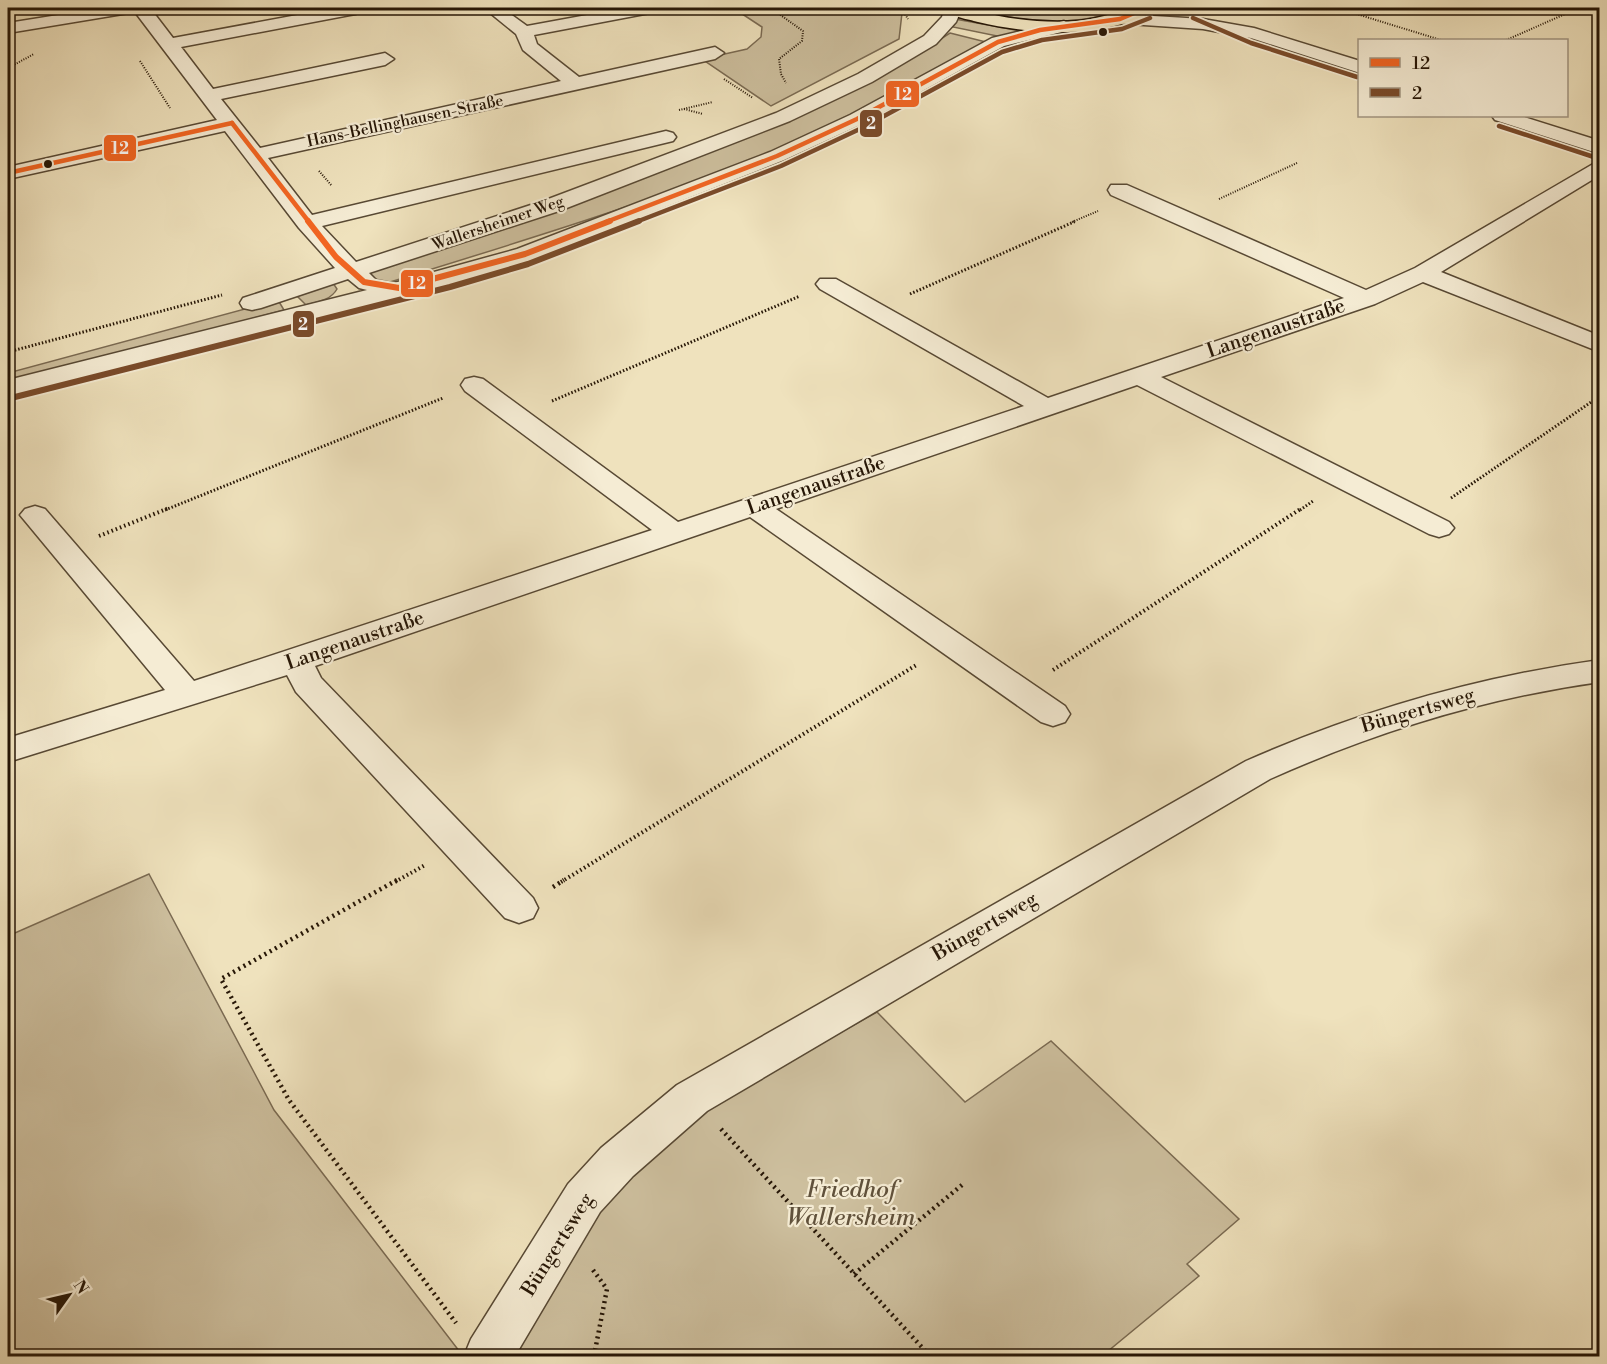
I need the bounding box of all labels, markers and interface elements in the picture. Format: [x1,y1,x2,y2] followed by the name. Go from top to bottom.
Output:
[1097,26,1109,38] unlabelled marker
[1358,39,1568,117] legend
[1412,52,1430,75] text: 12
[885,80,920,108] line badge: 12
[1412,82,1422,105] text: 2
[894,85,912,105] text: 12
[305,90,505,152] street label: Hans-Bellinghausen-Straße
[859,109,883,138] line badge: 2
[866,114,876,134] text: 2
[103,134,137,162] line badge: 12
[111,139,129,159] text: 12
[42,158,54,170] unlabelled marker
[428,191,567,255] street label: Wallersheimer Weg
[400,269,434,298] line badge: 12
[408,274,426,294] text: 12
[1203,294,1349,364] street label: Langenaustraße
[292,310,315,338] line badge: 2
[298,315,308,335] text: 2
[743,451,889,521] street label: Langenaustraße
[282,606,428,676] street label: Langenaustraße
[1357,683,1478,739] street label: Büngertsweg
[927,887,1043,968] street label: Büngertsweg
[787,1175,916,1233] park label: Friedhof Wallersheim
[516,1188,600,1302] street label: Büngertsweg
[39,1265,99,1325] north arrow
[69,1276,93,1298] text: N

